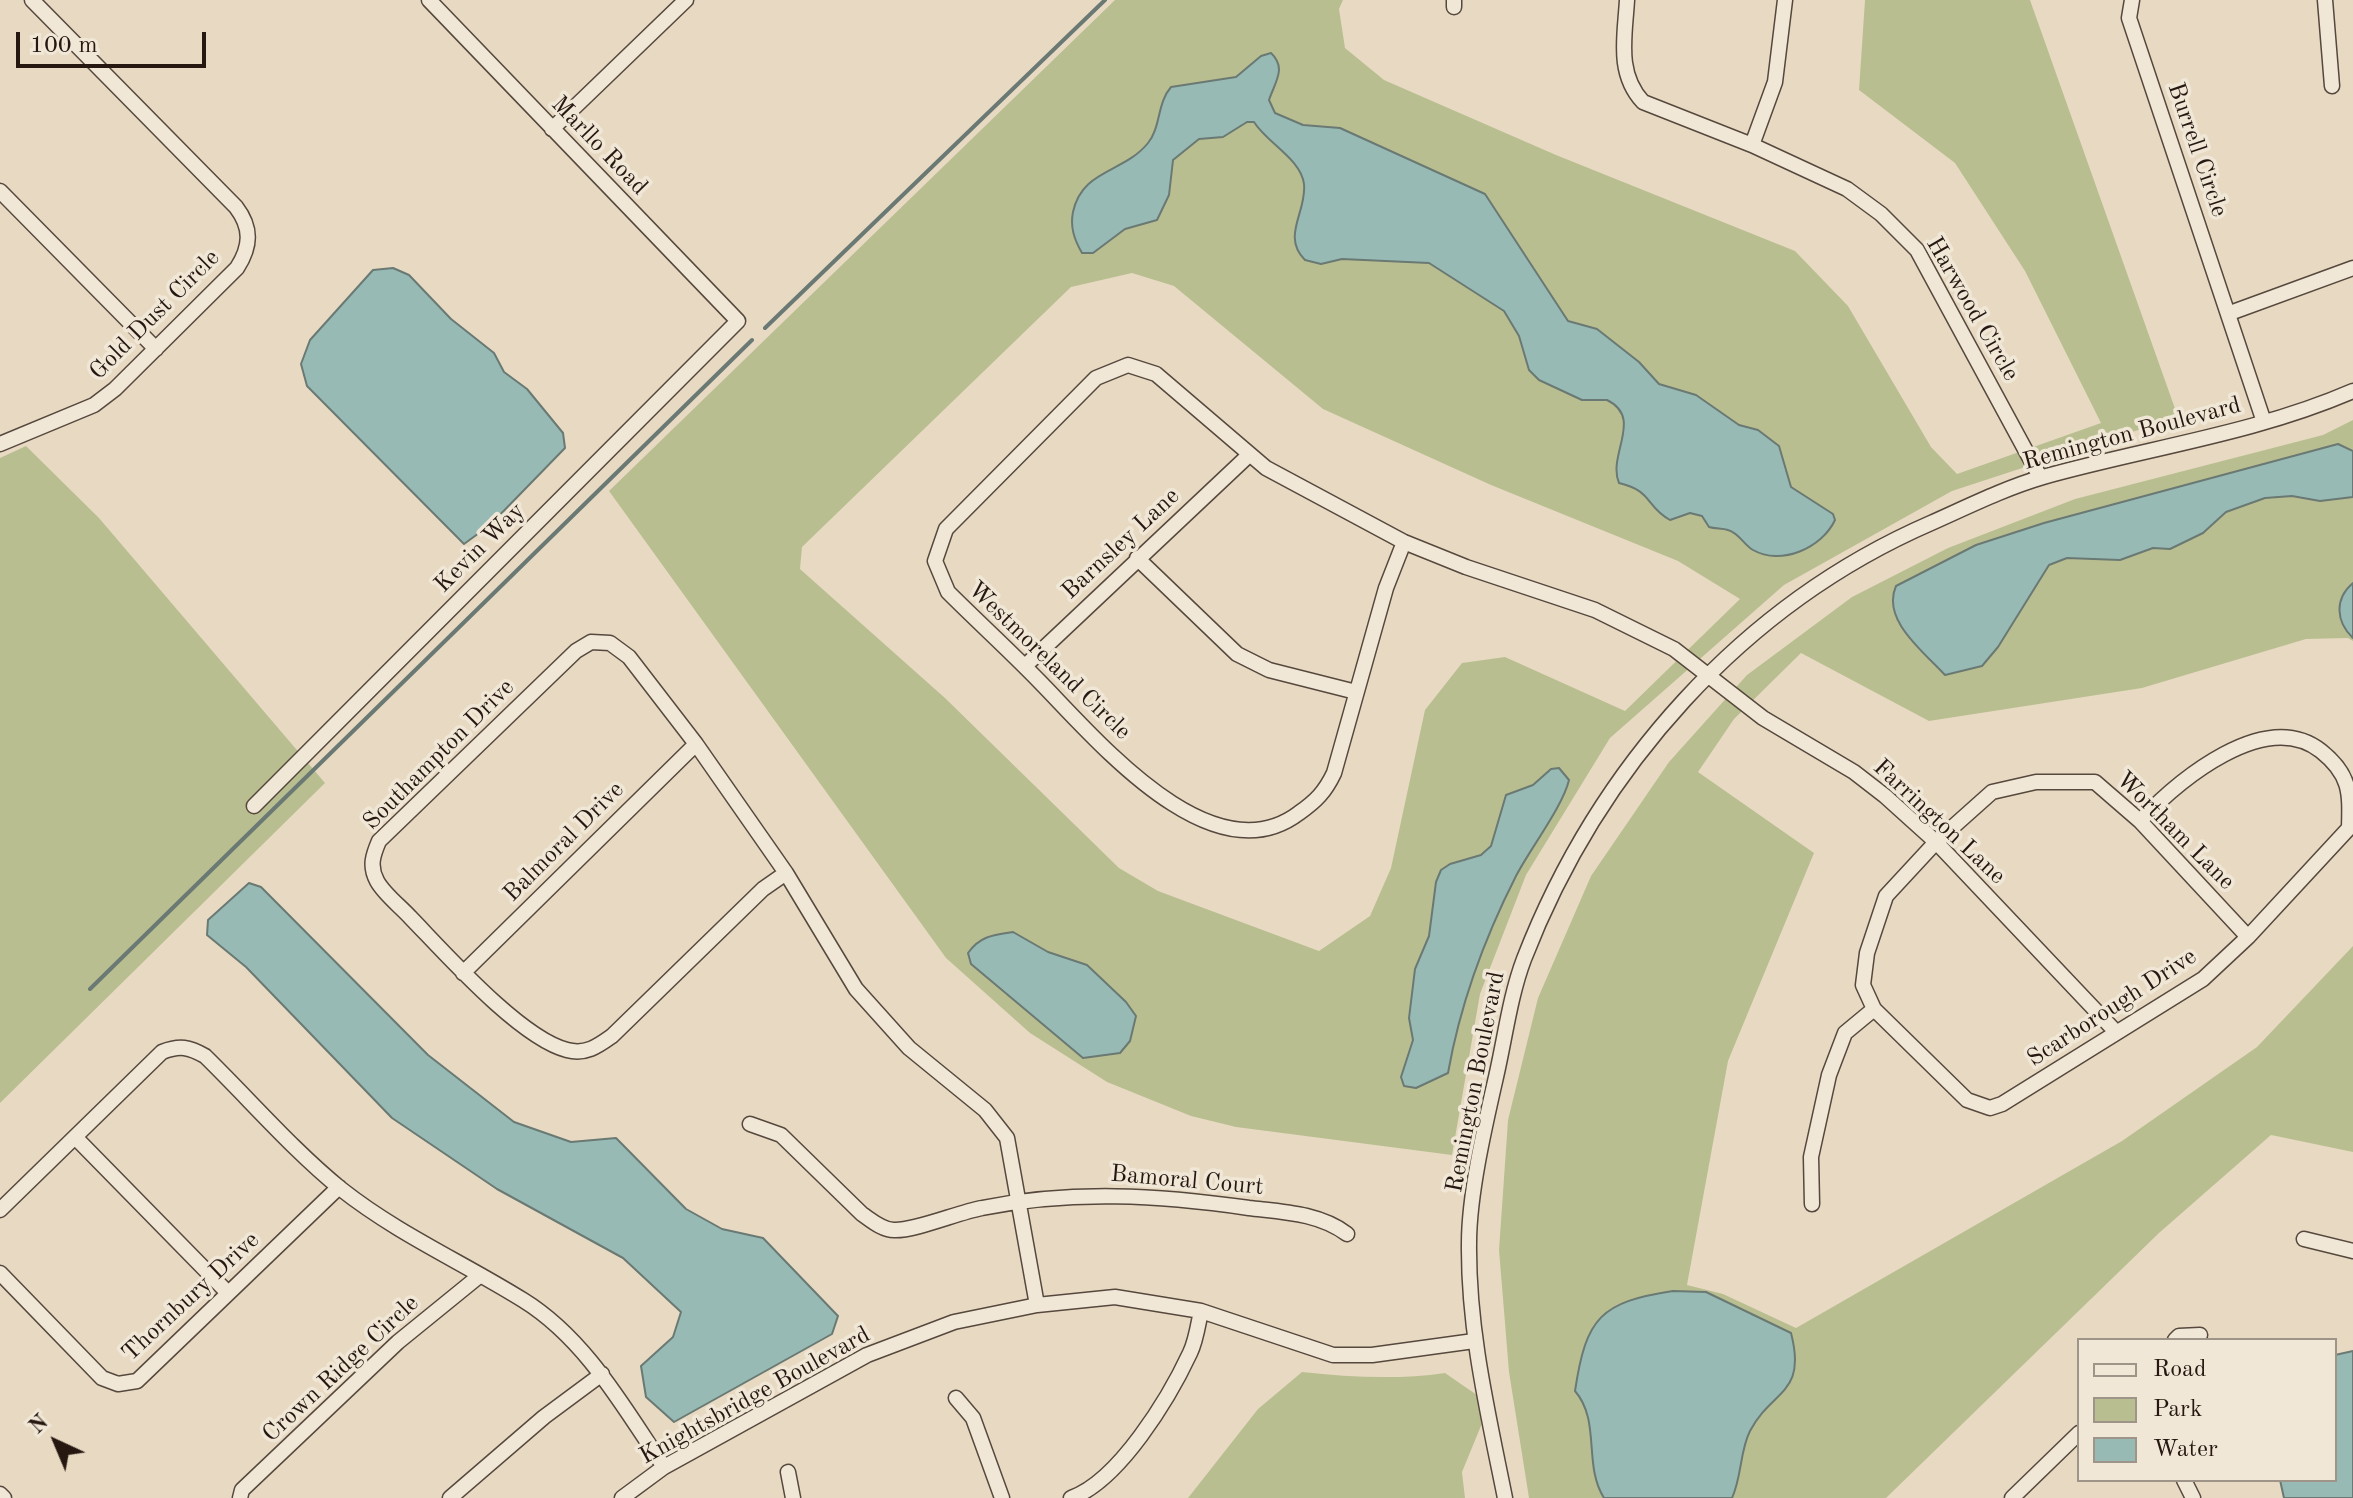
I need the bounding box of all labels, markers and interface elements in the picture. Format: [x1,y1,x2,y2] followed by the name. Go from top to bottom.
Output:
[20,16,210,66] scale bar
[30,34,98,58] text: 100 m
[2161,79,2233,221] street label: Burrell Circle
[545,90,653,202] street label: Marllo Road
[1919,232,2025,386] street label: Harwood Circle
[84,244,226,386] street label: Gold Dust Circle
[2020,391,2244,477] street label: Remington Boulevard
[1056,482,1186,606] street label: Barnsley Lane
[429,497,531,599] street label: Kevin Way
[961,576,1137,746] street label: Westmoreland Circle
[357,673,521,837] street label: Southampton Drive
[1867,753,2011,891] street label: Farrington Lane
[2110,766,2240,896] street label: Wortham Lane
[498,776,630,908] street label: Balmoral Drive
[2022,943,2202,1073] street label: Scarborough Drive
[1440,969,1512,1195] street label: Remington Boulevard
[1109,1160,1265,1202] street label: Bamoral Court
[116,1226,266,1368] street label: Thornbury Drive
[257,1289,425,1449] street label: Crown Ridge Circle
[635,1321,875,1471] street label: Knightsbridge Boulevard
[2077,1338,2337,1482] legend
[2153,1358,2206,1382] text: Road
[2153,1398,2202,1422] text: Park
[16,1402,96,1482] north arrow
[26,1411,53,1438] text: N
[2153,1438,2218,1462] text: Water

